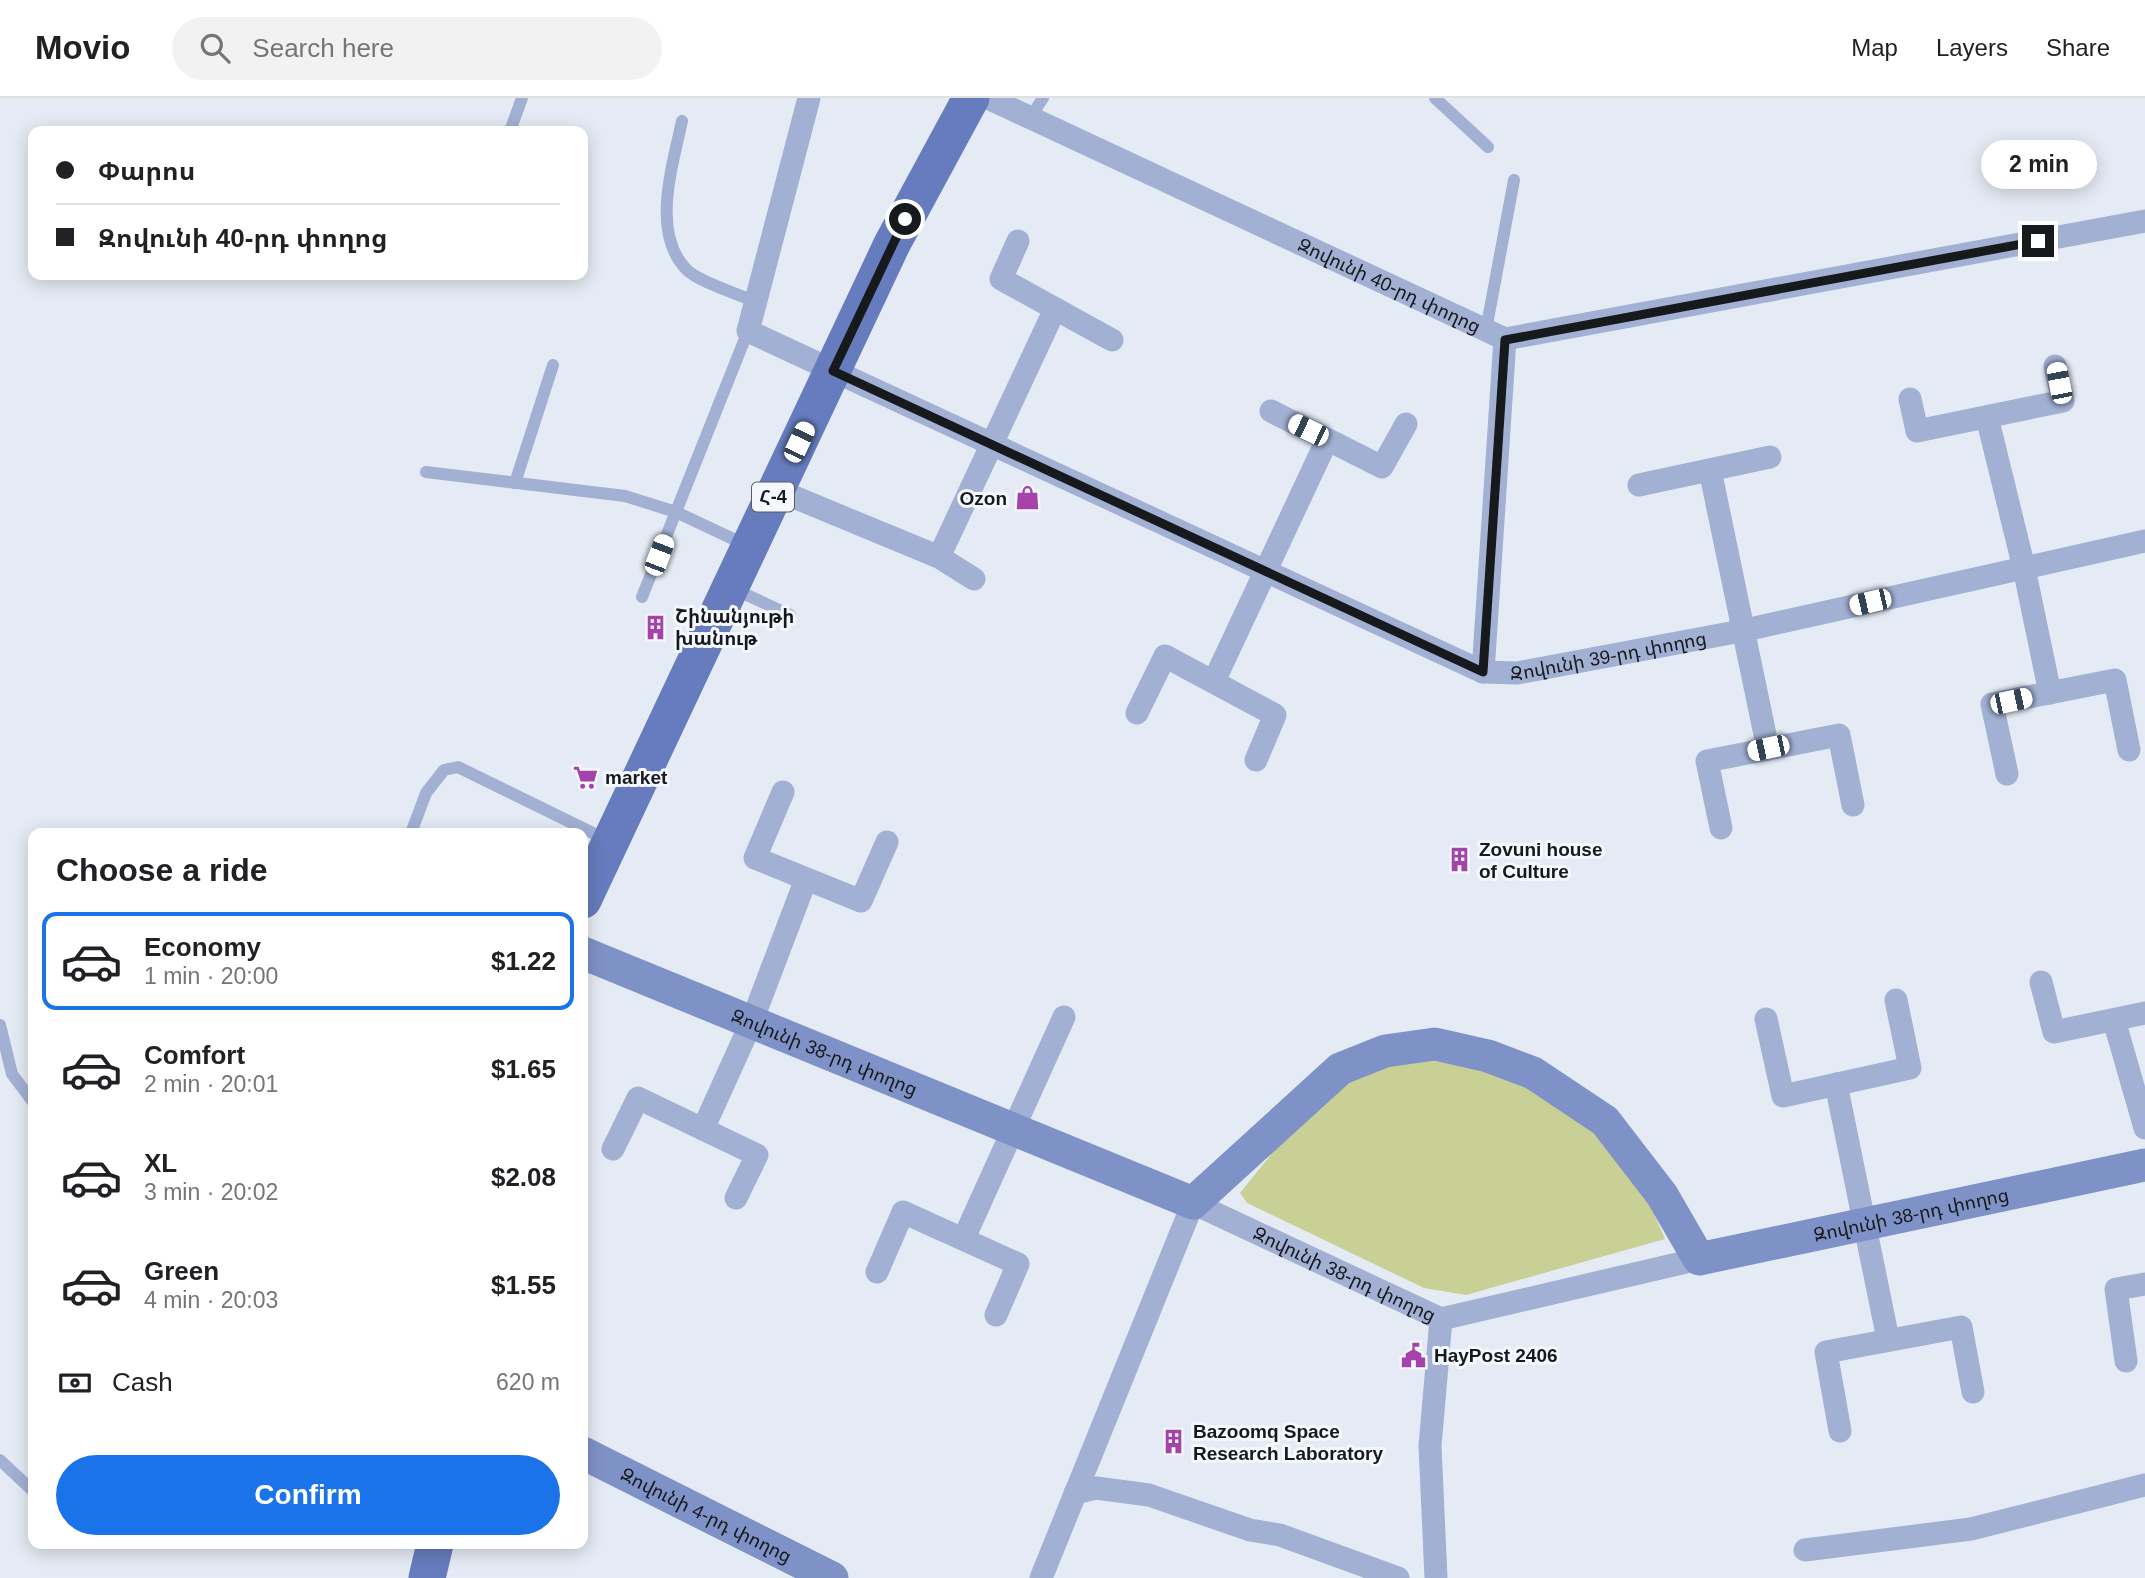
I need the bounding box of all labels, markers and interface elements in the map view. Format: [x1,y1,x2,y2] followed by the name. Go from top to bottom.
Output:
[172,17,662,80] search box
[35,29,130,66] text: Movio
[196,29,234,67] icon: search
[252,33,394,63] text: Search here
[1851,34,1898,61] text: Map
[1936,34,2008,61] text: Layers
[2046,34,2110,61] text: Share
[1980,139,2096,188] callout: 2 min
[2009,151,2069,177] text: 2 min
[98,156,195,186] text: Փարոս
[889,203,921,235] route start
[98,223,388,253] text: Զովունի 40-րդ փողոց
[2022,225,2054,257] route end
[1295,234,1484,338] street label: Զովունի 40-րդ փողոց
[2045,360,2074,406] car
[1285,411,1332,449] car
[781,419,818,465] car
[752,482,794,512] road number: Հ-4
[1013,484,1041,512] shop icon: Ozon
[960,488,1007,509] place label: Ozon
[642,532,677,578] car
[1848,587,1893,617] car
[675,606,794,650] place label: Շինանյութի խանութ
[641,613,669,641] building icon: Շինանյութի խանութ
[1510,627,1708,684] street label: Զովունի 39-րդ փողոց
[1989,686,2034,716] car
[1746,733,1791,763] car
[571,763,599,791] supermarket icon: market
[605,767,668,788] place label: market
[1479,839,1603,882] place label: Zovuni house of Culture
[1445,846,1473,874] building icon: Zovuni house of Culture
[56,852,268,888] text: Choose a ride
[60,930,123,993] icon: car
[144,932,261,962] text: Economy
[491,946,556,976] text: $1.22
[144,963,278,989] text: 1 min · 20:00
[728,1004,921,1100] street label: Զովունի 38-րդ փողոց
[60,1038,123,1101] icon: car
[144,1040,245,1070] text: Comfort
[491,1054,556,1084] text: $1.65
[144,1071,278,1097] text: 2 min · 20:01
[60,1146,123,1209] icon: car
[144,1148,177,1178] text: XL
[491,1162,556,1192] text: $2.08
[144,1179,278,1205] text: 3 min · 20:02
[1811,1184,2011,1245] street label: Զովունի 38-րդ փողոց
[1250,1222,1439,1327] street label: Զովունի 38-րդ փողոց
[60,1254,123,1317] icon: car
[144,1256,219,1286] text: Green
[491,1270,556,1300] text: $1.55
[144,1287,278,1313] text: 4 min · 20:03
[1400,1341,1428,1369] public building icon: HayPost 2406
[1434,1345,1558,1366] place label: HayPost 2406
[56,1364,94,1402] icon: cash
[112,1367,173,1397] text: Cash
[496,1369,560,1395] text: 620 m
[1193,1421,1384,1464] place label: Bazoomq Space Research Laboratory
[1159,1428,1187,1456] building icon: Bazoomq Space Research Laboratory
[56,1455,560,1535] button: Confirm
[617,1463,795,1567] street label: Զովունի 4-րդ փողոց

